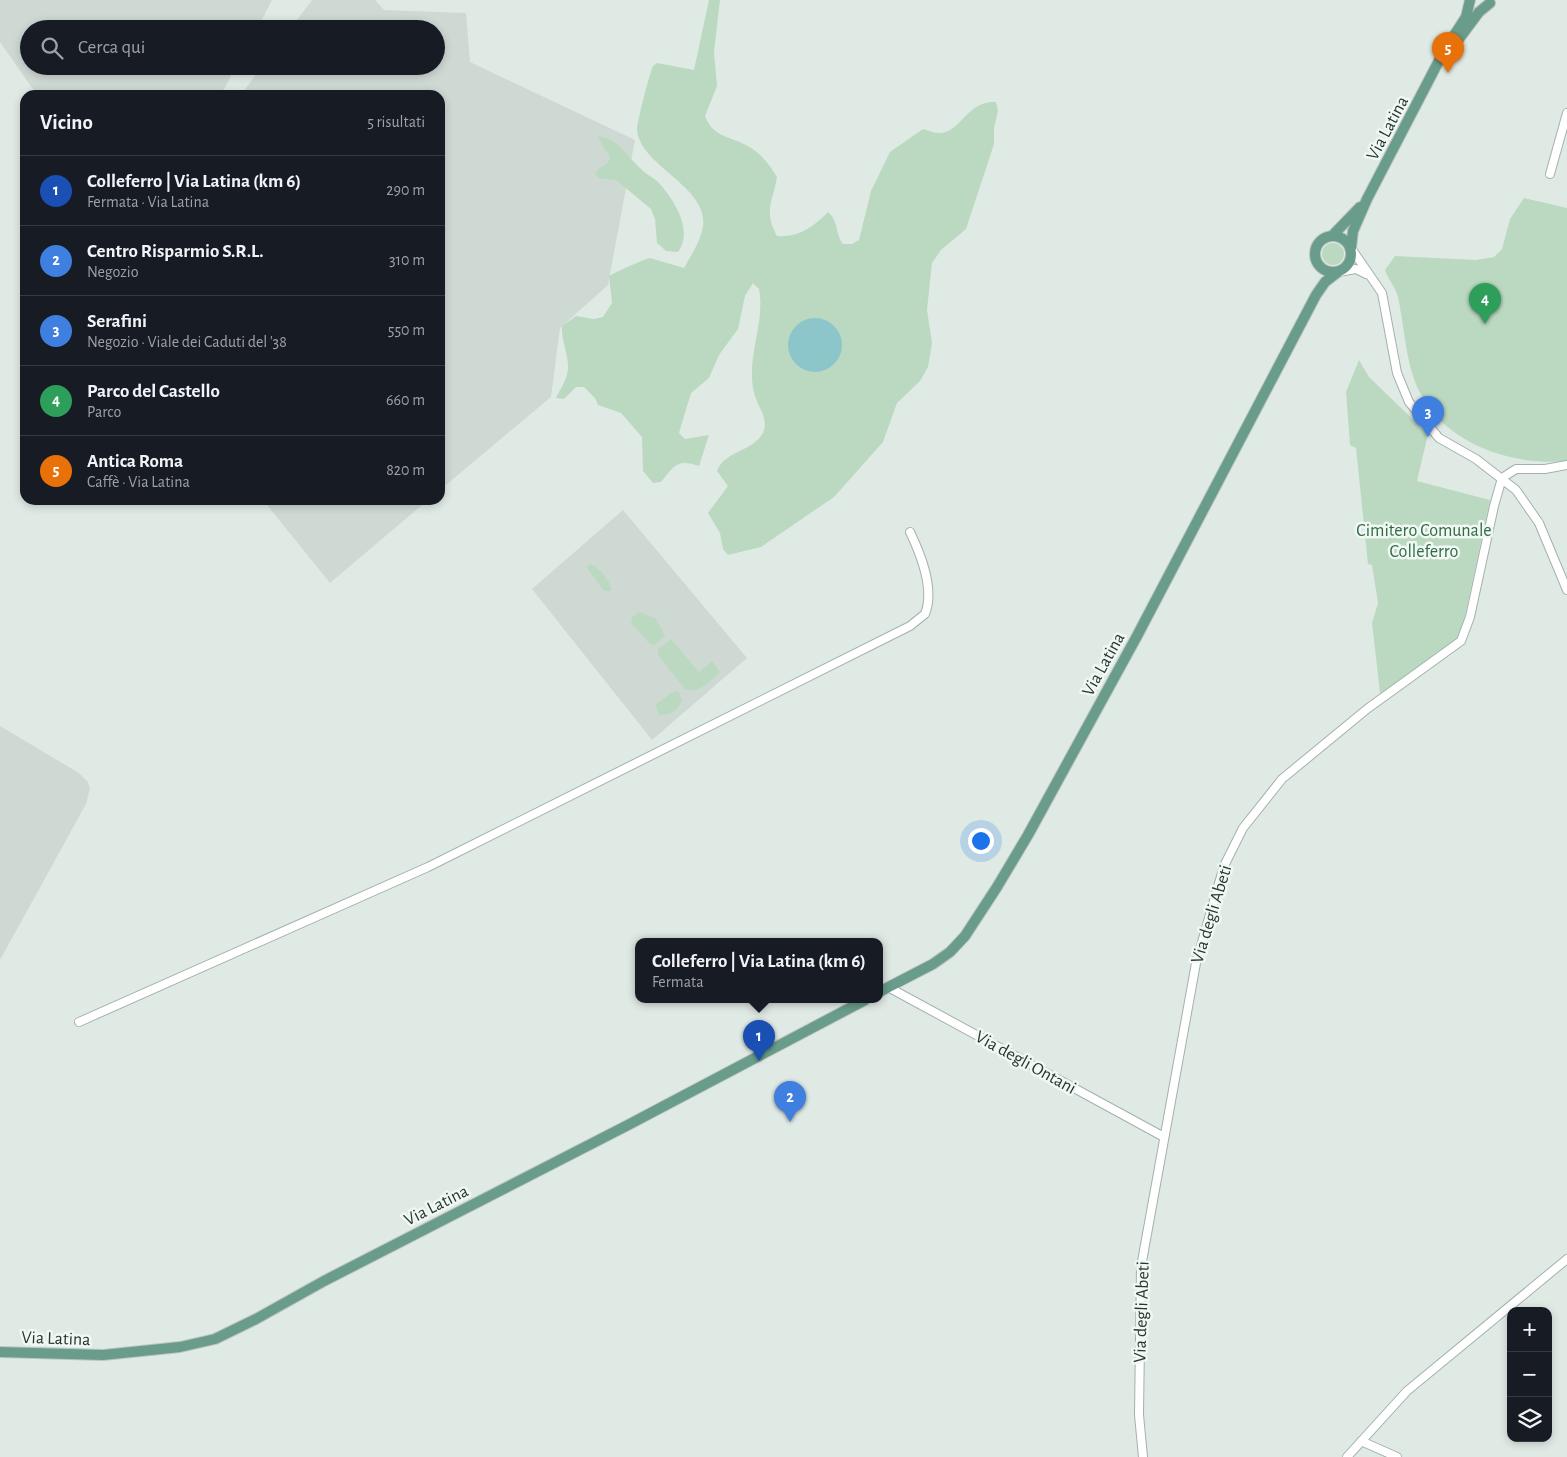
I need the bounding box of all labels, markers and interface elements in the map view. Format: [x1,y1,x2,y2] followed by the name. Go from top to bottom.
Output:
[20,20,445,75] search box
[1432,32,1464,73] pin: 5
[38,34,66,62] icon: search
[78,38,145,57] text: Cerca qui
[1364,94,1412,163] street label: Via Latina
[40,112,93,133] text: Vicino
[367,114,425,130] text: 5 risultati
[87,172,301,191] text: Colleferro | Via Latina (km 6)
[53,182,59,198] text: 1
[386,182,425,198] text: 290 m
[87,194,209,210] text: Fermata · Via Latina
[87,242,264,261] text: Centro Risparmio S.R.L.
[52,252,60,268] text: 2
[389,252,425,268] text: 310 m
[87,264,139,280] text: Negozio
[1469,283,1501,324] pin: 4
[87,312,147,331] text: Serafini
[53,322,59,338] text: 3
[388,322,425,338] text: 550 m
[87,334,287,350] text: Negozio · Viale dei Caduti del '38
[87,382,220,401] text: Parco del Castello
[52,392,60,408] text: 4
[386,392,425,408] text: 660 m
[1412,396,1444,437] pin: 3
[87,404,121,420] text: Parco
[87,452,183,471] text: Antica Roma
[53,462,59,478] text: 5
[386,462,425,478] text: 820 m
[87,474,190,490] text: Caffè · Via Latina
[1356,522,1492,561] park label: Cimitero Comunale Colleferro
[1079,630,1129,699] street label: Via Latina
[968,828,994,854] your location
[1188,863,1235,966] street label: Via degli Abeti
[635,938,883,1003] popup
[652,952,866,971] text: Colleferro | Via Latina (km 6)
[652,974,704,990] text: Fermata
[743,1020,775,1061] pin: 1
[972,1028,1079,1098] street label: Via degli Ontani
[774,1081,806,1122] pin: 2
[401,1182,471,1230] street label: Via Latina
[1131,1261,1153,1363] street label: Via degli Abeti
[1507,1307,1552,1442] map controls
[1507,1307,1552,1352] button: +
[21,1329,91,1349] street label: Via Latina
[1507,1352,1552,1397] button: −
[1507,1397,1552,1442] button: layers

